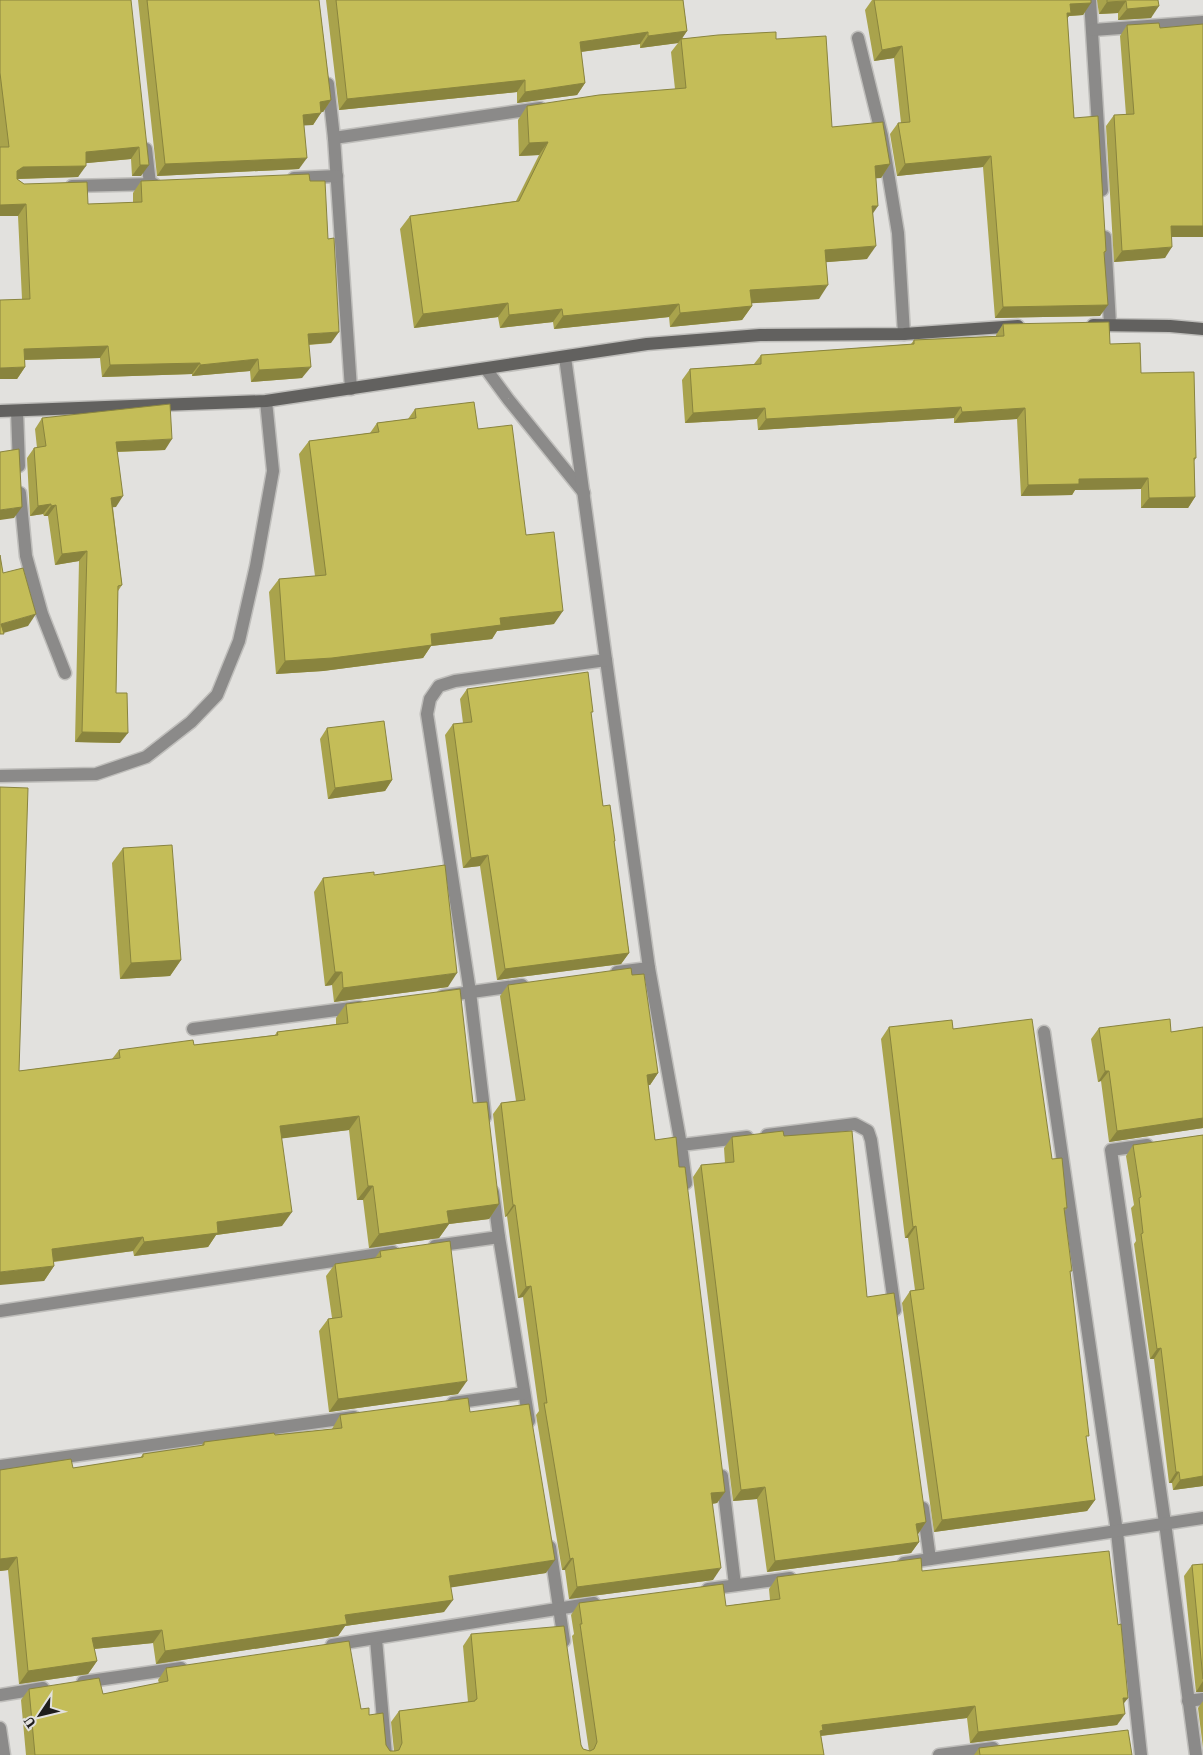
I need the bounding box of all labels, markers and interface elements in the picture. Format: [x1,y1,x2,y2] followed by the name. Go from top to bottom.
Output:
[15,1690,65,1740] north arrow
[18,1713,40,1732] text: U

